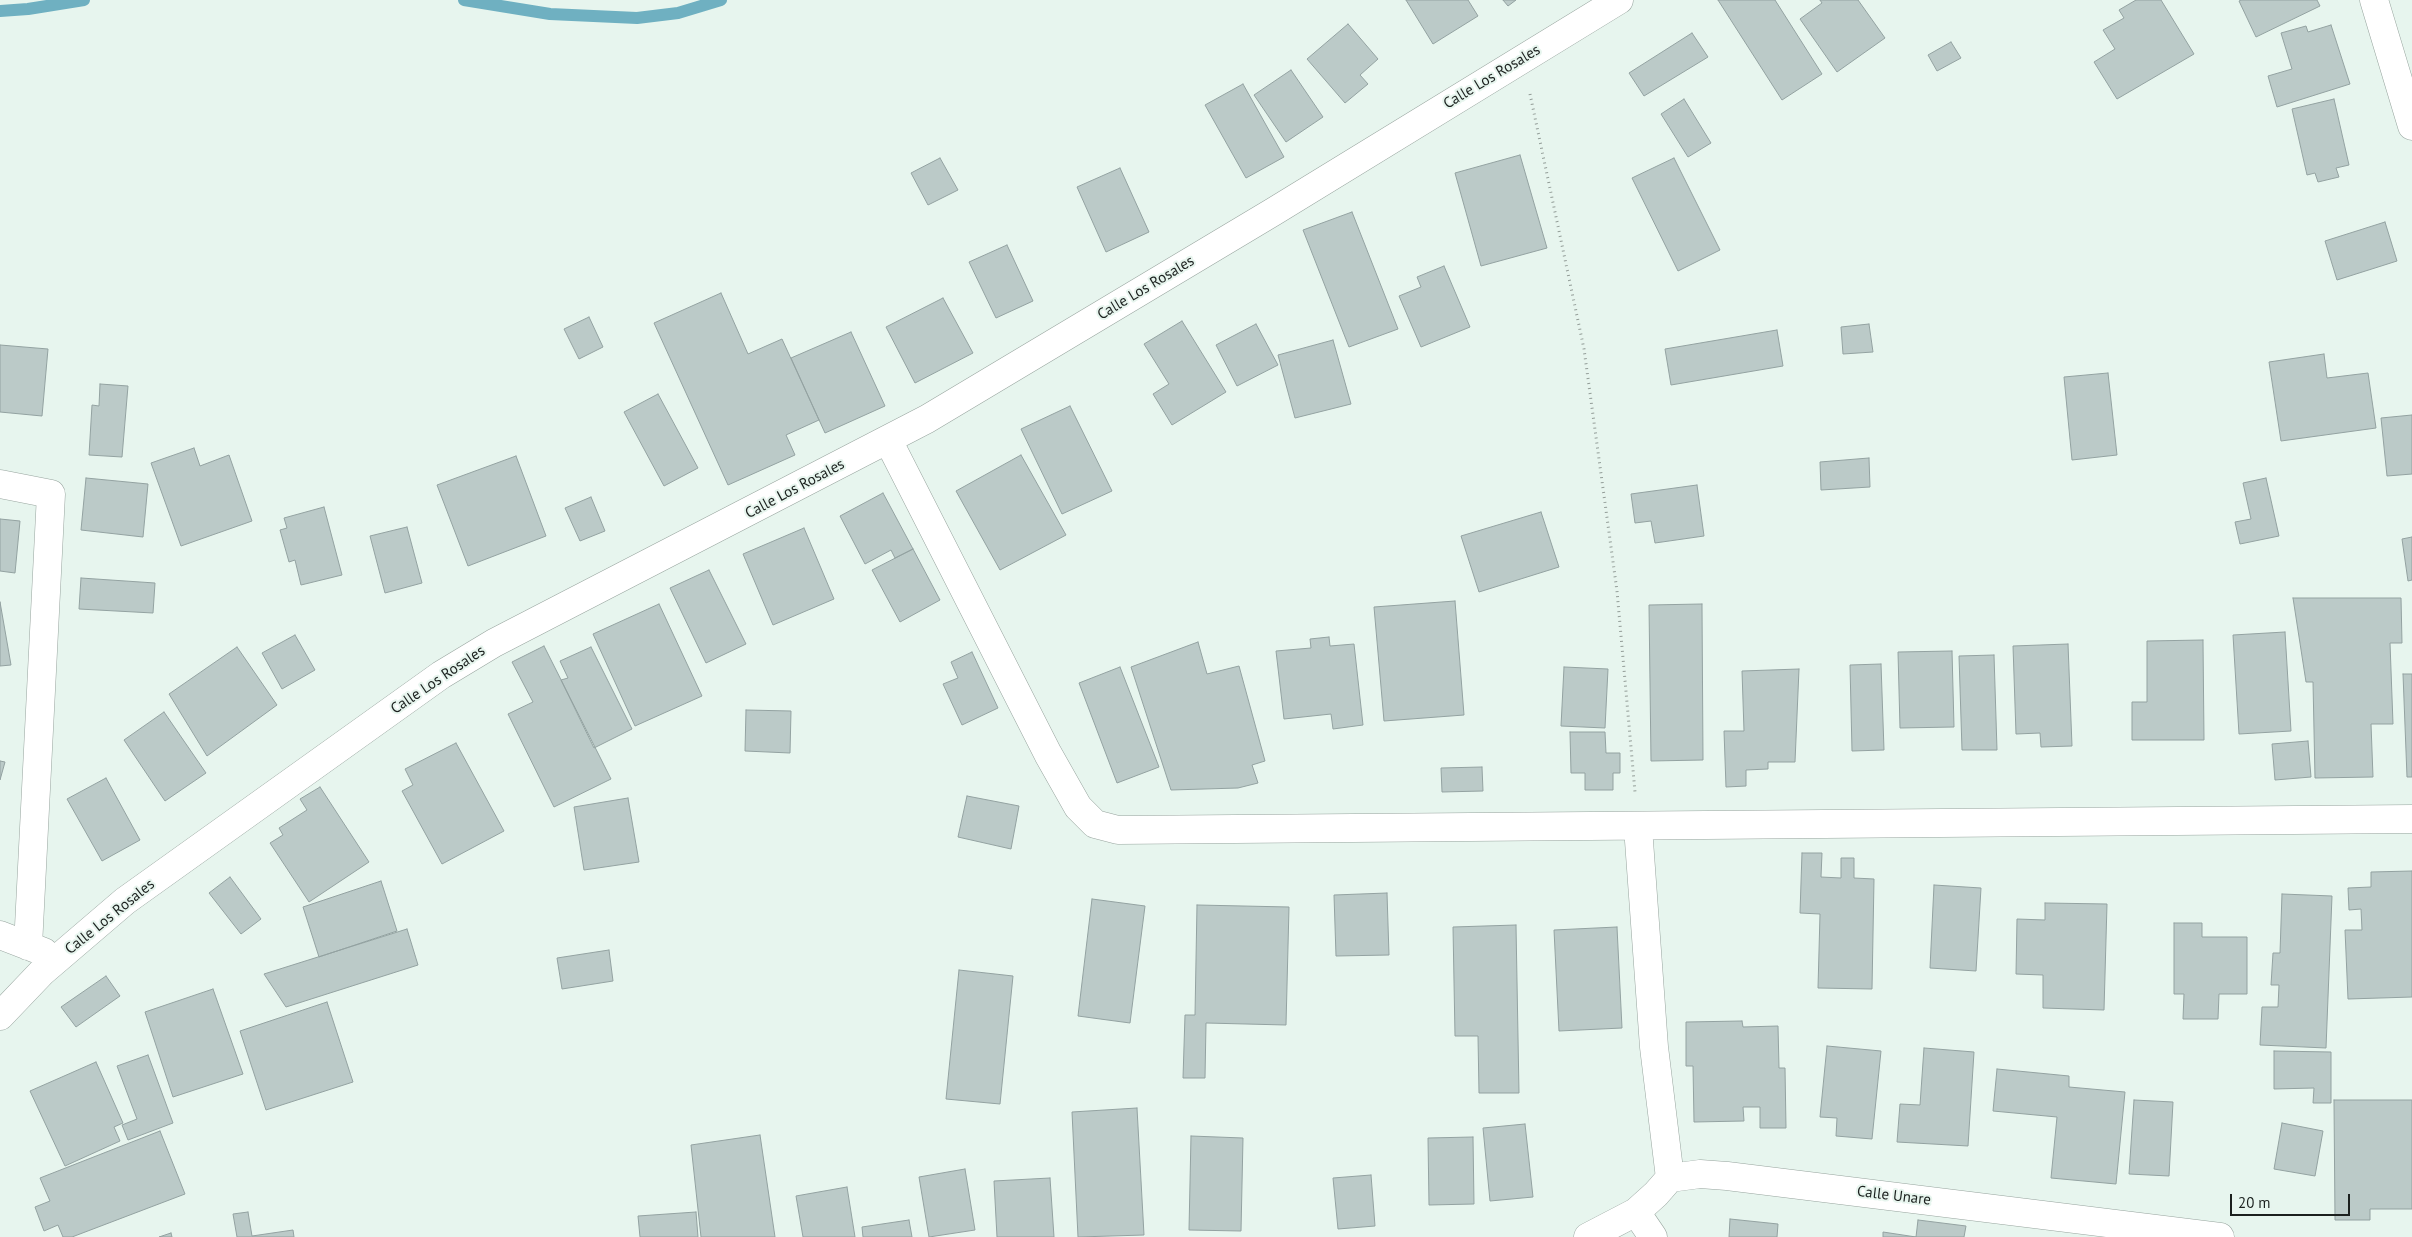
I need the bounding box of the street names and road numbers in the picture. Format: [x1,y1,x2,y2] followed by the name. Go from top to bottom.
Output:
[1440,41,1544,113] street label: Calle Los Rosales
[1094,252,1198,324] street label: Calle Los Rosales
[742,455,848,523] street label: Calle Los Rosales
[388,642,488,718] street label: Calle Los Rosales
[62,875,158,959] street label: Calle Los Rosales
[1856,1183,1932,1209] street label: Calle Unare

